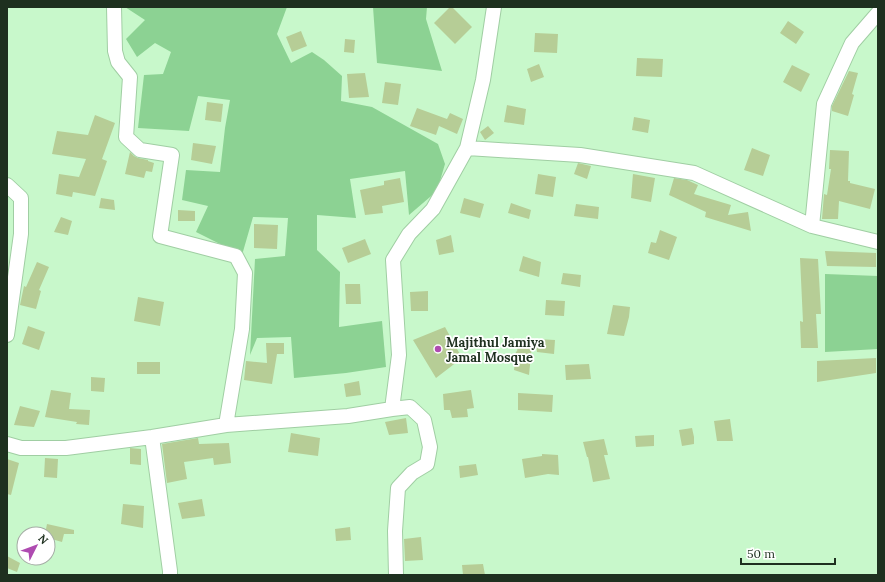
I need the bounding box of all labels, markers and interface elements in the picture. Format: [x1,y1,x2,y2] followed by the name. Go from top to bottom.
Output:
[446,334,545,366] place label: Majithul Jamiya Jamal Mosque
[433,344,443,354] marker: Majithul Jamiya Jamal Mosque
[16,526,56,566] north arrow
[35,531,52,548] text: N
[741,540,835,566] scale bar
[747,546,775,561] text: 50 m

